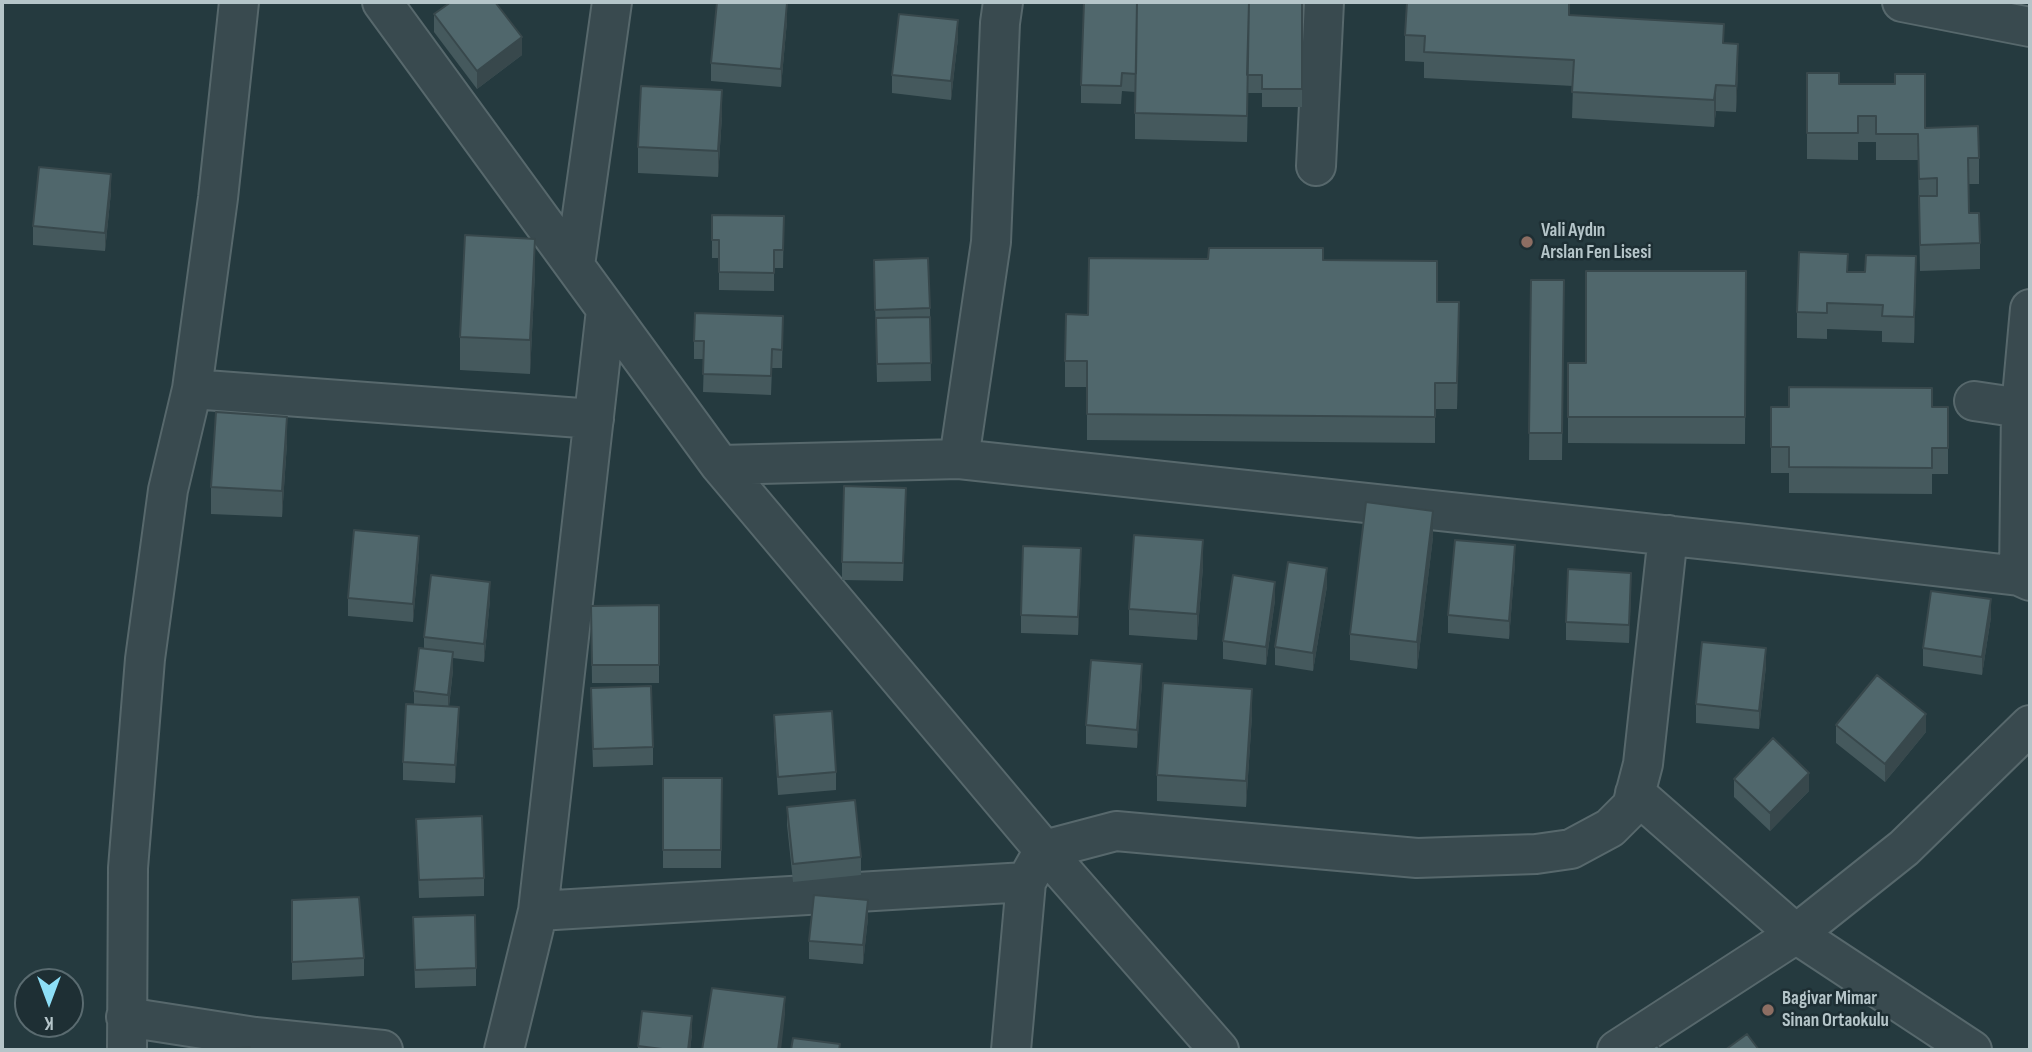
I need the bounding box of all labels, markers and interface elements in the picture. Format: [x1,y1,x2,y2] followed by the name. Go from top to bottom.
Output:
[1541,220,1651,264] place label: Vali Aydın Arslan Fen Lisesi
[1519,234,1535,250] marker: Vali Aydın Arslan Fen Lisesi
[14,968,84,1038] north arrow
[1782,988,1889,1032] place label: Bagivar Mimar Sinan Ortaokulu
[1760,1002,1776,1018] marker: Bagivar Mimar Sinan Ortaokulu
[44,1011,54,1034] text: K

